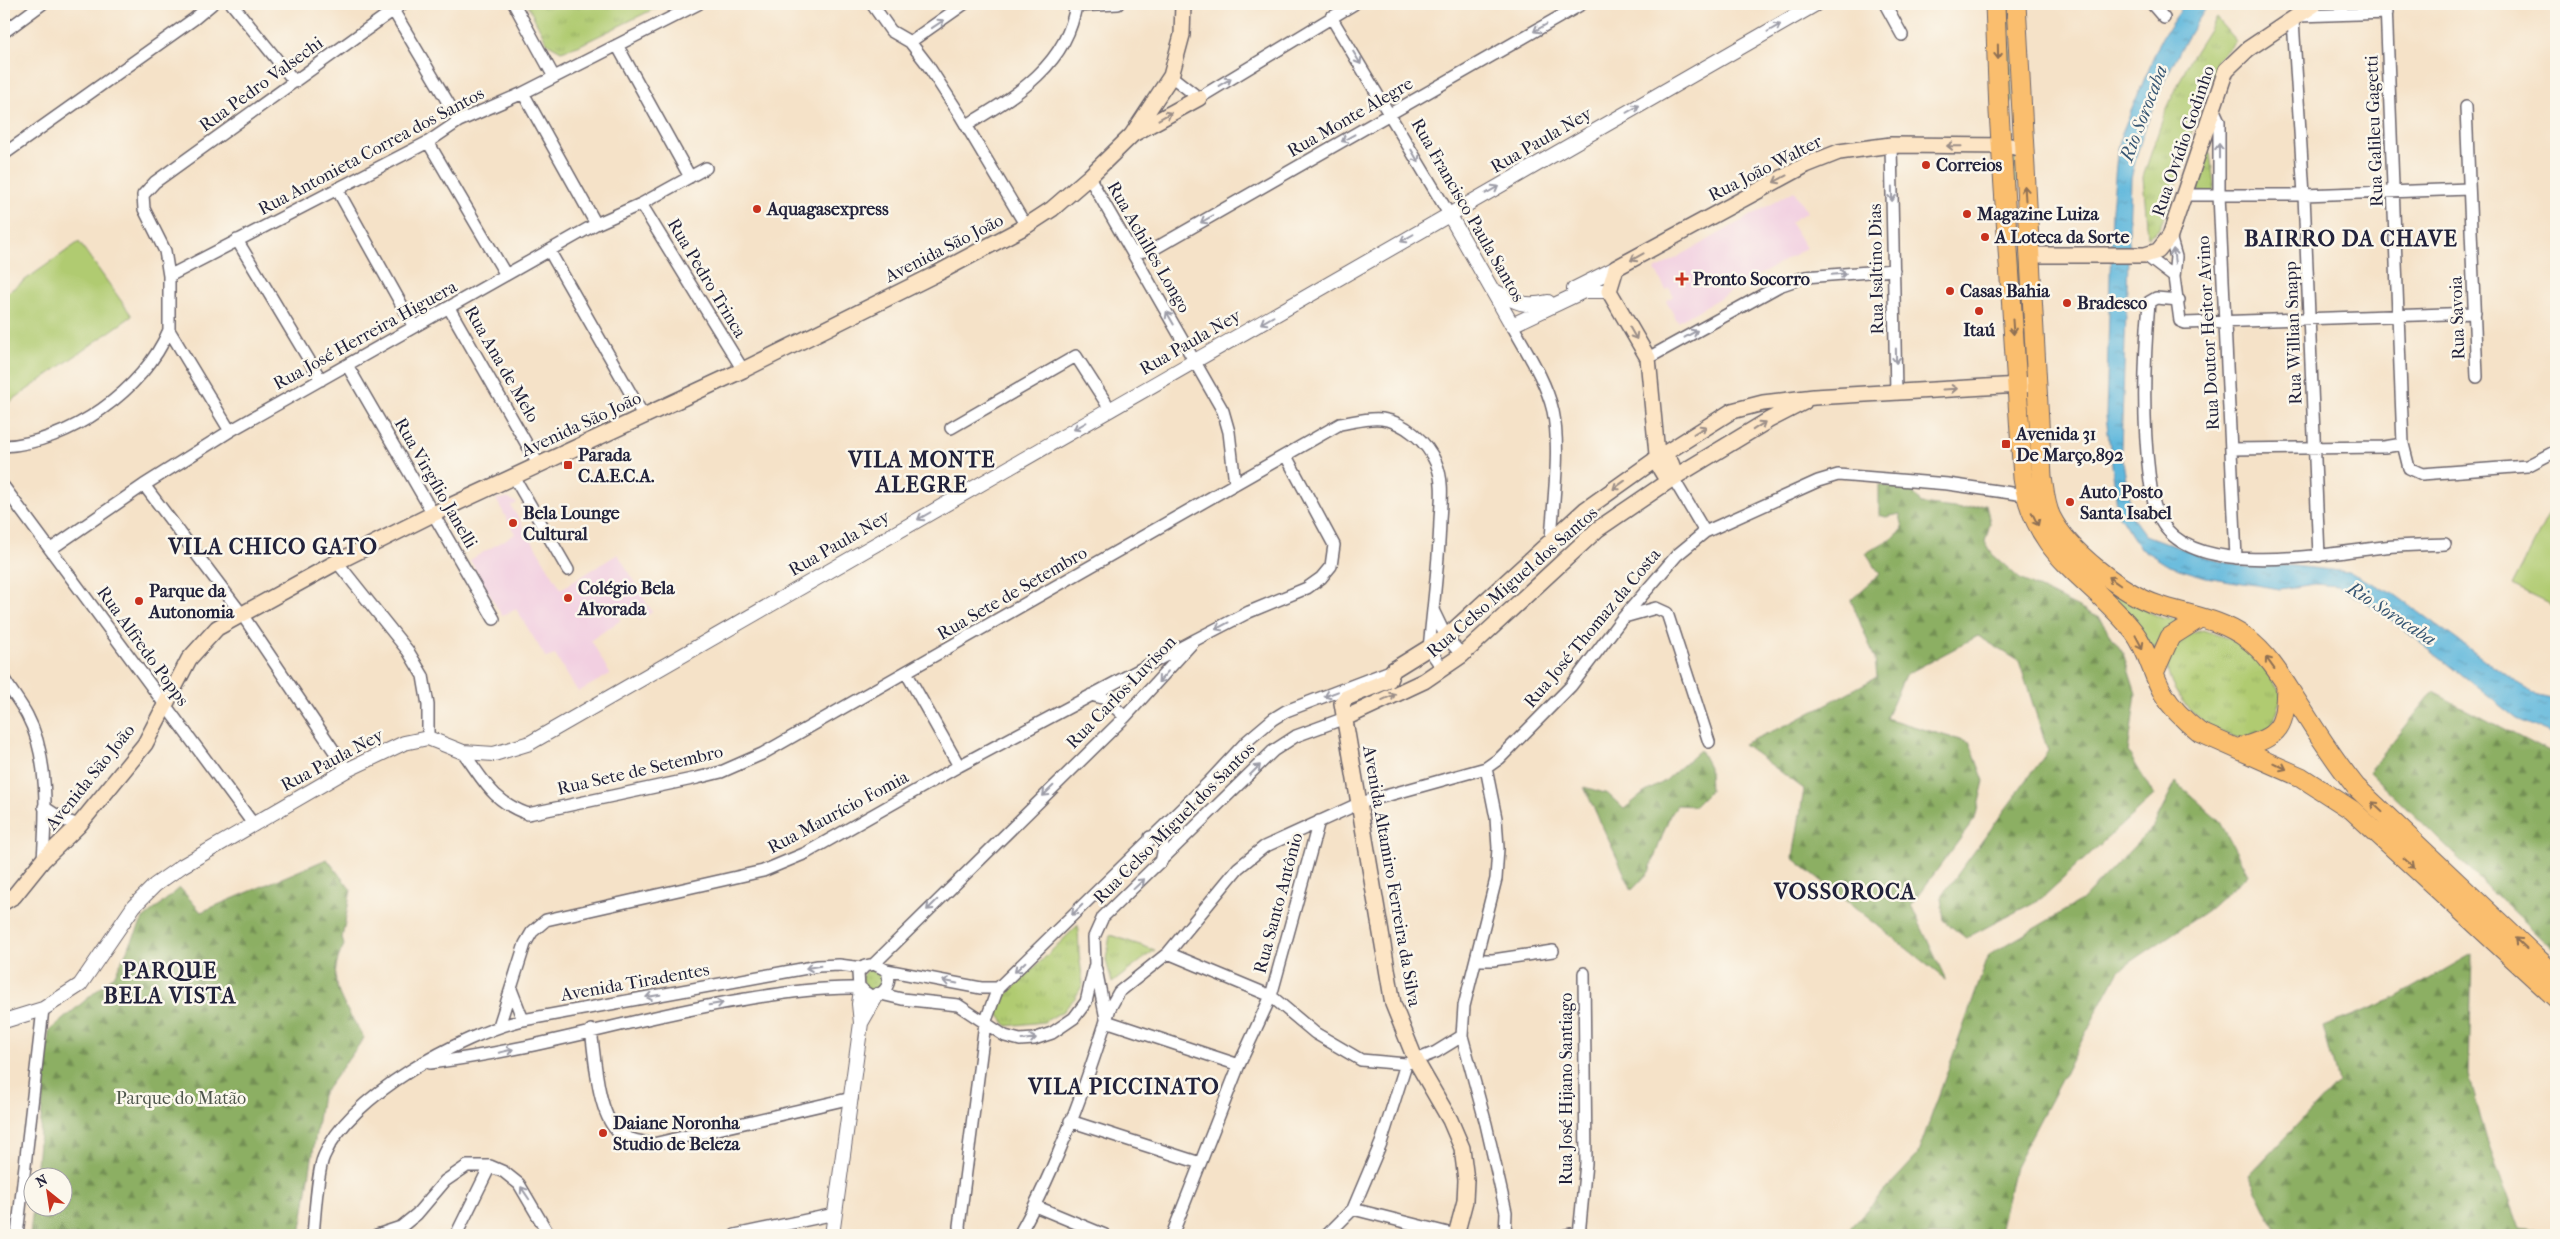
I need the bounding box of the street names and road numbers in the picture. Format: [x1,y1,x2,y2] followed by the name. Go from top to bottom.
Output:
[195,32,328,136] street label: Rua Pedro Valsechi
[2361,54,2388,207] street label: Rua Galileu Gagetti
[2148,63,2219,219] street label: Rua Ovídio Godinho
[1284,73,1417,162] street label: Rua Monte Alegre
[255,83,488,220] street label: Rua Antonieta Correa dos Santos
[1487,102,1597,178] street label: Rua Paula Ney
[1406,115,1529,306] street label: Rua Francisco Paula Santos
[1705,131,1826,206] street label: Rua João Walter
[1102,178,1195,317] street label: Rua Achilles Longo
[1865,203,1888,335] street label: Rua Isaltino Dias
[881,210,1007,288] street label: Avenida São João
[663,215,751,342] street label: Rua Pedro Trinca
[2193,235,2224,431] street label: Rua Doutor Heitor Avino
[2280,261,2306,405] street label: Rua Willian Snapp
[2446,275,2469,360] street label: Rua Savoia
[270,276,461,395] street label: Rua José Herreira Higuera
[460,302,543,426] street label: Rua Ana de Melo
[1136,304,1246,380] street label: Rua Paula Ney
[517,387,645,462] street label: Avenida São João
[390,414,482,553] street label: Rua Virgílio Janelli
[1423,502,1602,662] street label: Rua Celso Miguel dos Santos
[785,505,895,581] street label: Rua Paula Ney
[934,542,1091,645] street label: Rua Sete de Setembro
[1520,544,1666,712] street label: Rua José Thomaz da Costa
[92,582,193,710] street label: Rua Alfredo Popps
[1062,631,1181,753] street label: Rua Carlos Luvison
[41,720,139,835] street label: Avenida São João
[277,724,388,796] street label: Rua Paula Ney
[1089,738,1260,908] street label: Rua Celso Miguel dos Santos
[555,741,725,800] street label: Rua Sete de Setembro
[1358,743,1425,1009] street label: Avenida Altamiro Ferreira da Silva
[764,766,913,858] street label: Rua Maurício Fomia
[1250,831,1307,976] street label: Rua Santo Antônio
[558,959,711,1006] street label: Avenida Tiradentes
[1556,993,1577,1185] street label: Rua José Hijano Santiago

